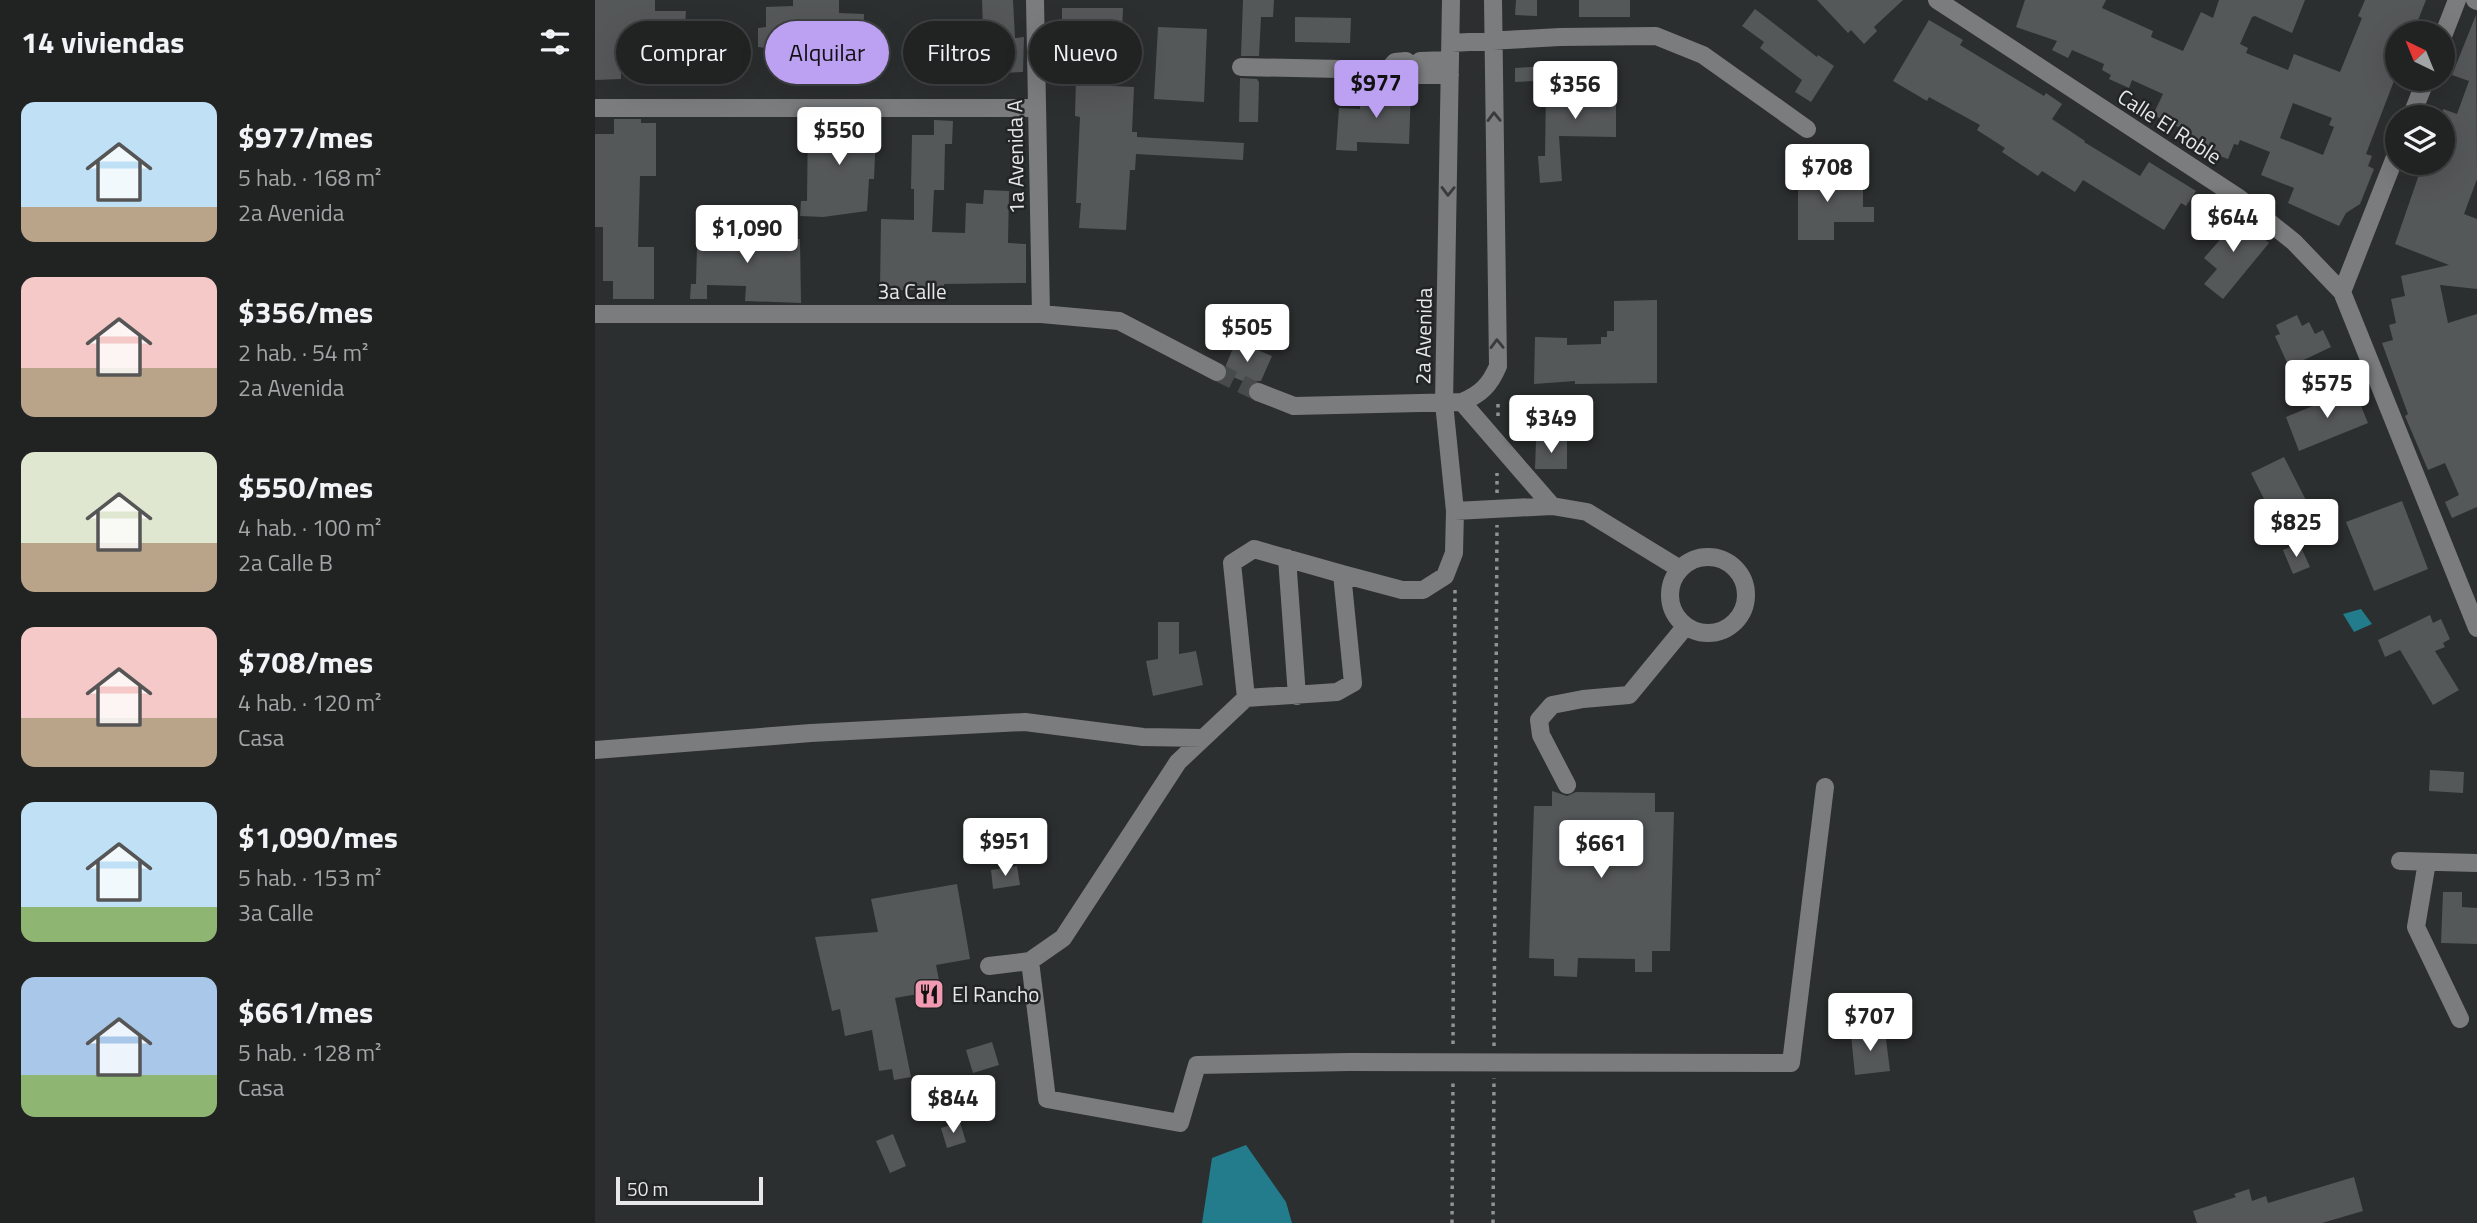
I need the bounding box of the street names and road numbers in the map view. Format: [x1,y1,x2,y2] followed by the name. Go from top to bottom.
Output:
[2112,80,2228,172] street label: Calle El Roble
[998,99,1032,214] street label: 1a Avenida A
[877,275,947,307] street label: 3a Calle
[1406,287,1440,385] street label: 2a Avenida

